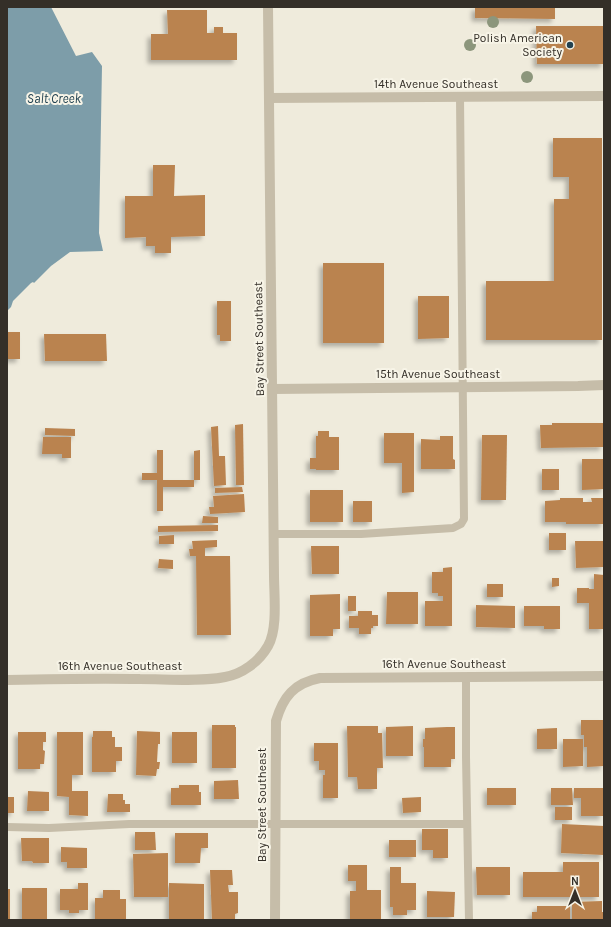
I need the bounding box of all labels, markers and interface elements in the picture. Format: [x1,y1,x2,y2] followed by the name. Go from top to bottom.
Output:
[473,31,562,59] place label: Polish American Society
[565,40,575,50] marker: Polish American Society
[374,77,498,91] street label: 14th Avenue Southeast
[27,91,82,106] water label: Salt Creek
[251,281,267,396] street label: Bay Street Southeast
[376,367,501,381] street label: 15th Avenue Southeast
[382,657,507,671] street label: 16th Avenue Southeast
[58,659,183,673] street label: 16th Avenue Southeast
[255,747,269,862] street label: Bay Street Southeast
[555,871,595,911] north arrow
[571,875,579,888] text: N

